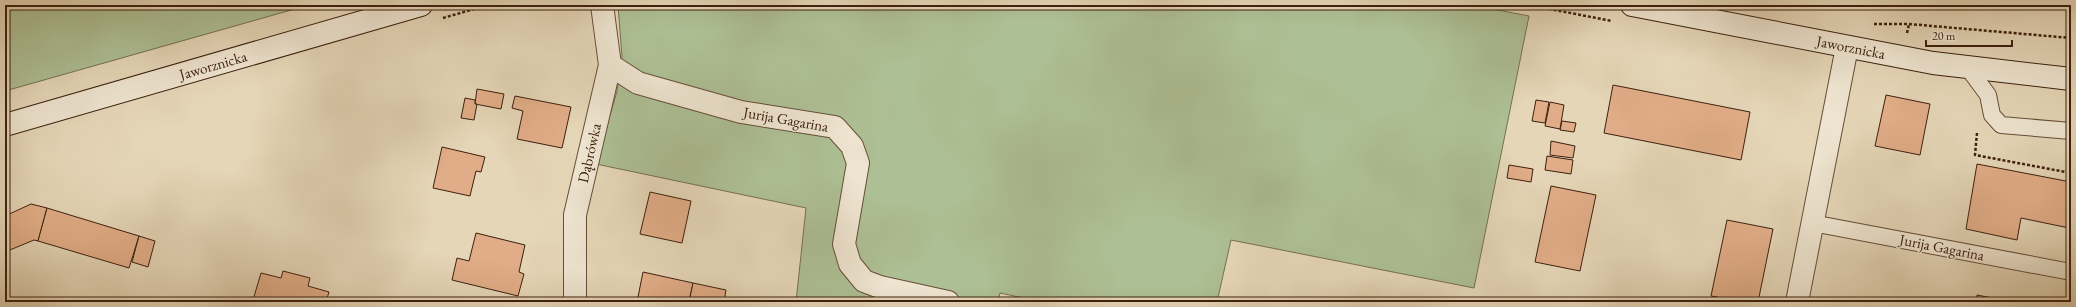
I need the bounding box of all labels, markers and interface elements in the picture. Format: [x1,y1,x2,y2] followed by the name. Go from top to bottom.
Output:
[1926,22,2012,48] scale bar
[1932,28,1956,44] text: 20 m
[1813,31,1887,63] street label: Jaworznicka
[175,46,249,84] street label: Jaworznicka
[740,102,830,136] street label: Jurija Gagarina
[573,121,605,185] street label: Dąbrówka
[1896,229,1986,265] street label: Jurija Gagarina

